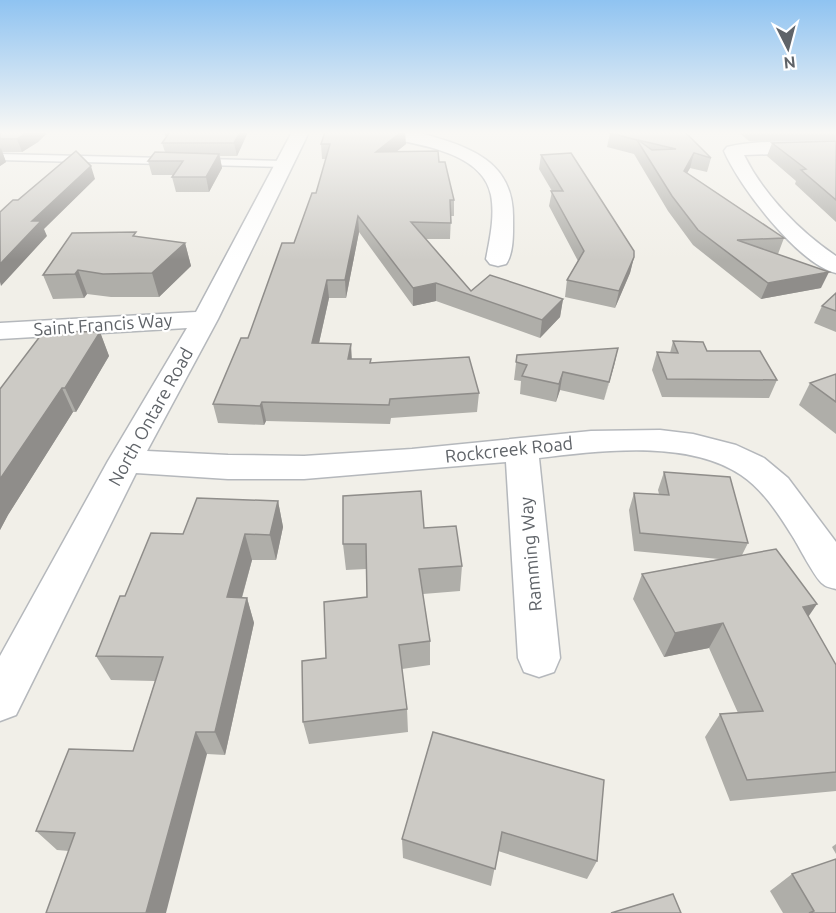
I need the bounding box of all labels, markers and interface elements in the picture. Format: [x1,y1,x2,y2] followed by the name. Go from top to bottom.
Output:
[758,18,818,78] north arrow
[783,53,796,72] text: N
[33,309,173,339] street label: Saint Francis Way
[104,344,196,489] street label: North Ontare Road
[444,432,574,466] street label: Rockcreek Road
[515,496,545,612] street label: Ramming Way

